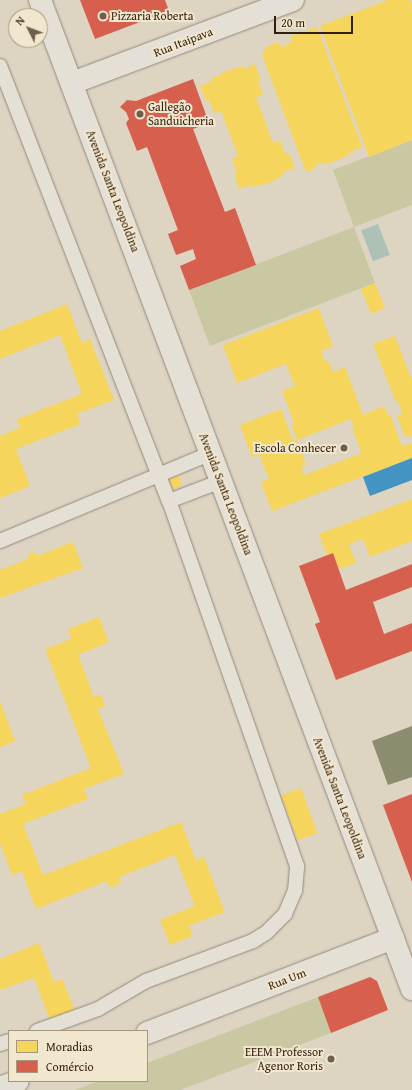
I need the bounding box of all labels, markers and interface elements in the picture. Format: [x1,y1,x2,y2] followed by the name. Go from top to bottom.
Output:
[8,8,48,48] north arrow
[276,8,355,34] scale bar
[111,9,193,23] place label: Pizzaria Roberta
[98,11,108,21] marker: Pizzaria Roberta
[11,13,28,29] text: N
[281,14,305,31] text: 20 m
[151,24,215,60] street label: Rua Itaipava
[148,100,214,128] place label: Gallegão Sanduicheria
[135,109,145,119] marker: Gallegão Sanduicheria
[83,128,143,254] street label: Avenida Santa Leopoldina
[196,431,256,557] street label: Avenida Santa Leopoldina
[254,441,336,455] place label: Escola Conhecer
[339,443,349,453] marker: Escola Conhecer
[310,735,370,861] street label: Avenida Santa Leopoldina
[266,965,308,993] street label: Rua Um
[8,1030,148,1082] legend
[46,1038,93,1055] text: Moradias
[245,1045,323,1073] place label: EEEM Professor Agenor Roris
[326,1054,336,1064] marker: EEEM Professor Agenor Roris
[46,1058,94,1075] text: Comércio

